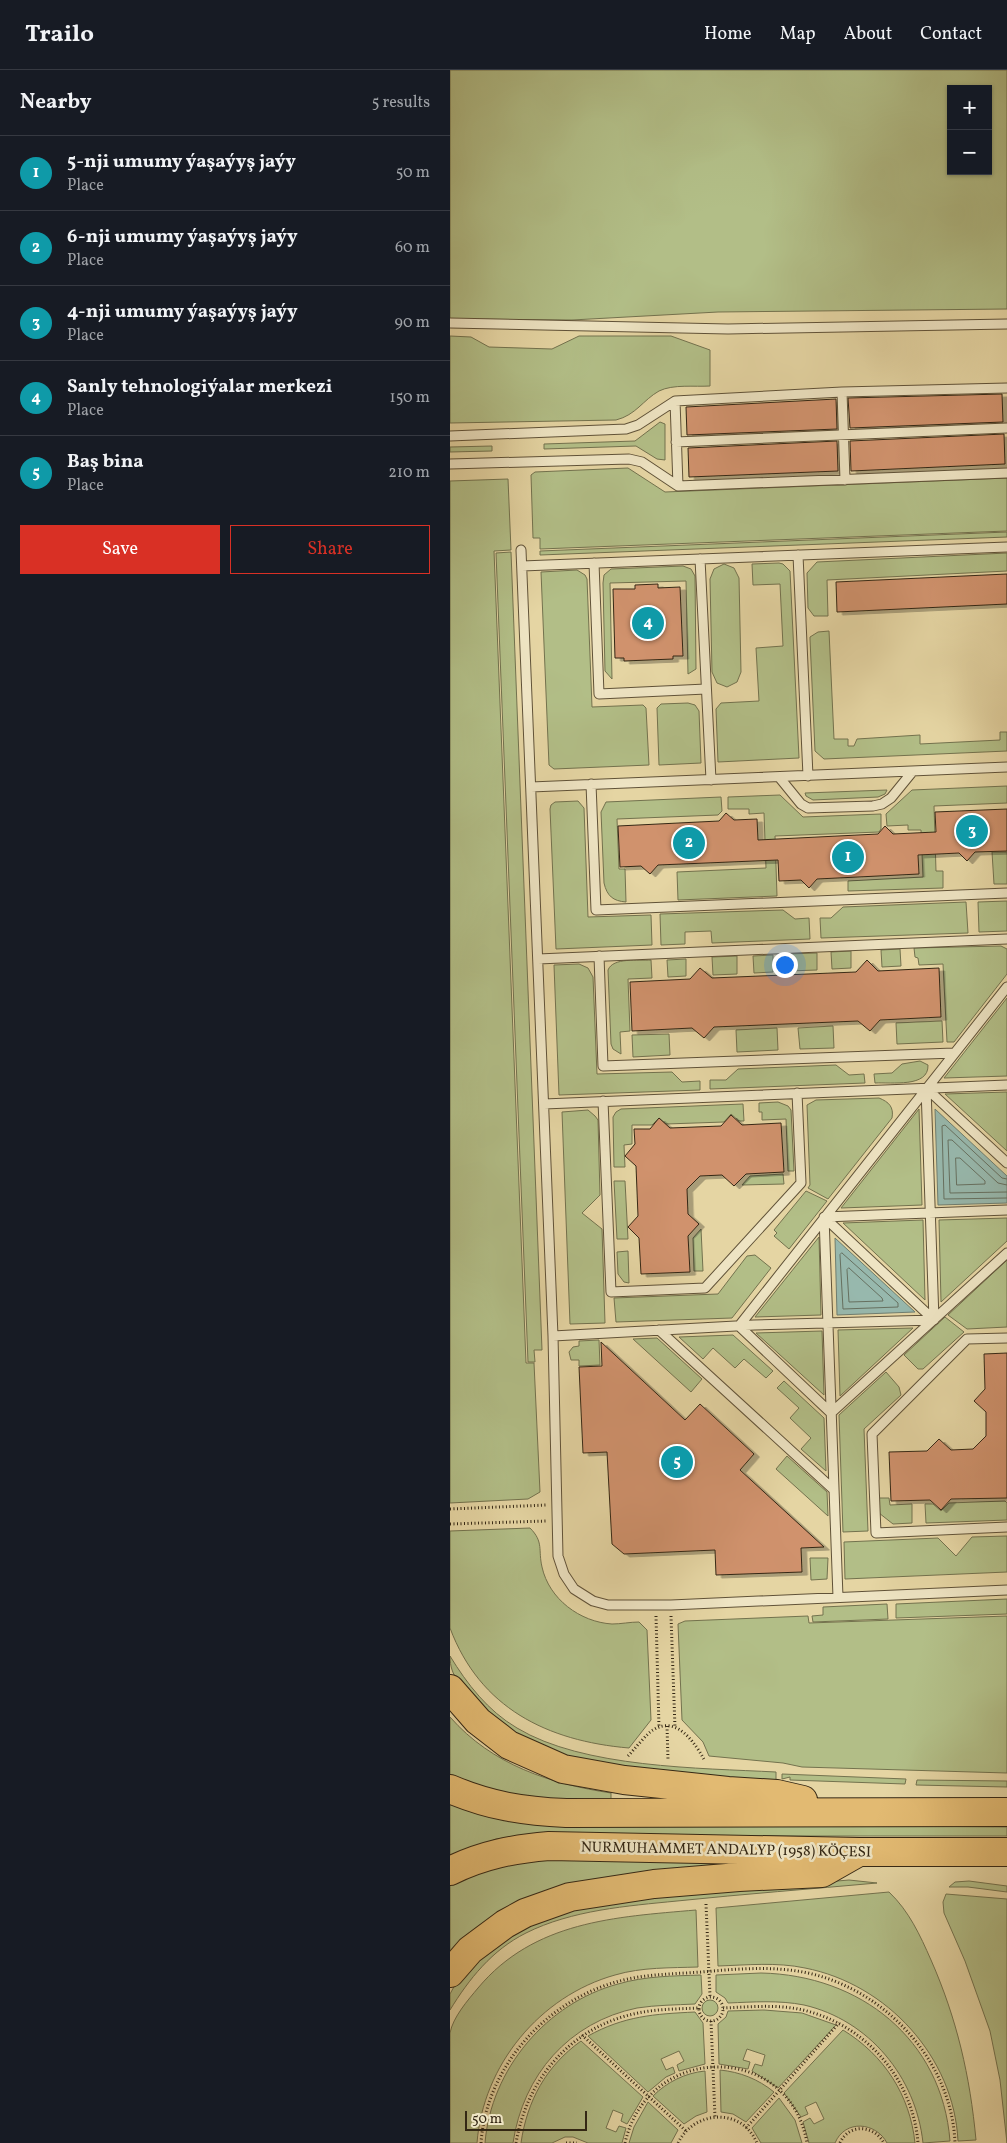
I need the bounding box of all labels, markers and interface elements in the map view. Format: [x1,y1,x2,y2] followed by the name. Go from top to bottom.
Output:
[25,18,94,52] text: Trailo
[704,22,752,47] text: Home
[780,22,816,47] text: Map
[844,22,892,47] text: About
[920,22,982,47] text: Contact
[947,85,992,175] map controls
[947,85,992,130] button: +
[20,88,91,117] text: Nearby
[372,92,430,114] text: 5 results
[947,130,992,175] button: −
[67,149,296,175] text: 5-nji umumy ýaşaýyş jaýy
[33,162,39,184] text: 1
[396,162,430,184] text: 50 m
[67,175,104,197] text: Place
[67,224,298,250] text: 6-nji umumy ýaşaýyş jaýy
[32,237,40,259] text: 2
[395,237,430,259] text: 60 m
[67,250,104,272] text: Place
[67,299,298,325] text: 4-nji umumy ýaşaýyş jaýy
[32,312,40,334] text: 3
[394,312,430,334] text: 90 m
[67,325,104,347] text: Place
[67,374,332,400] text: Sanly tehnologiýalar merkezi
[31,387,41,409] text: 4
[389,387,430,409] text: 150 m
[67,400,104,422] text: Place
[67,449,144,475] text: Baş bina
[32,462,40,484] text: 5
[388,462,430,484] text: 210 m
[67,475,104,497] text: Place
[20,525,220,574] button: Save
[230,525,430,574] button: Share
[632,604,664,642] pin: 4
[956,812,988,850] pin: 3
[673,824,705,862] pin: 2
[832,838,864,876] pin: 1
[772,952,798,978] your location
[661,1443,693,1481] pin: 5
[581,1837,871,1864] street label: NURMUHAMMET ANDALYP (1958) KÖÇESI
[465,2108,588,2131] scale bar
[472,2110,502,2129] text: 50 m

